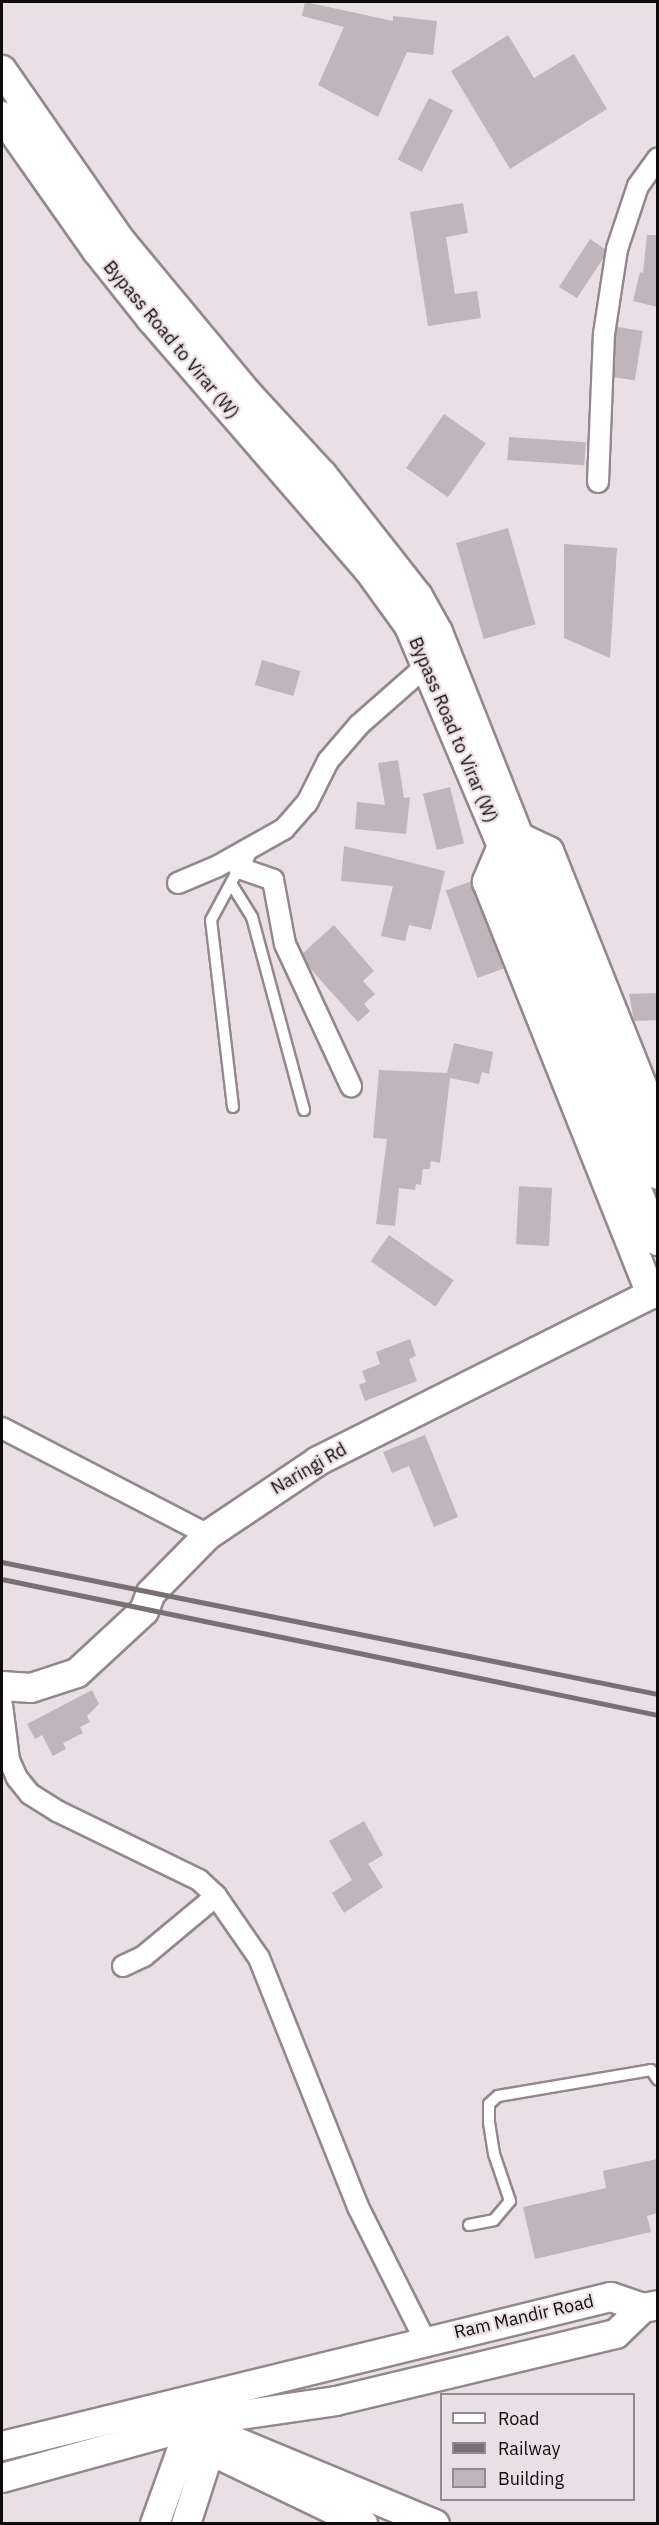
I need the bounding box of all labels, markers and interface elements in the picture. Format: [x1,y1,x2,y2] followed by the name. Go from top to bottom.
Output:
[99,257,243,423] street label: Bypass Road to Virar (W)
[404,634,502,826] street label: Bypass Road to Virar (W)
[267,1439,351,1499] street label: Naringi Rd
[452,2290,596,2344] street label: Ram Mandir Road
[440,2393,635,2501] legend
[498,2407,539,2430] text: Road
[498,2437,560,2460] text: Railway
[498,2467,564,2490] text: Building

